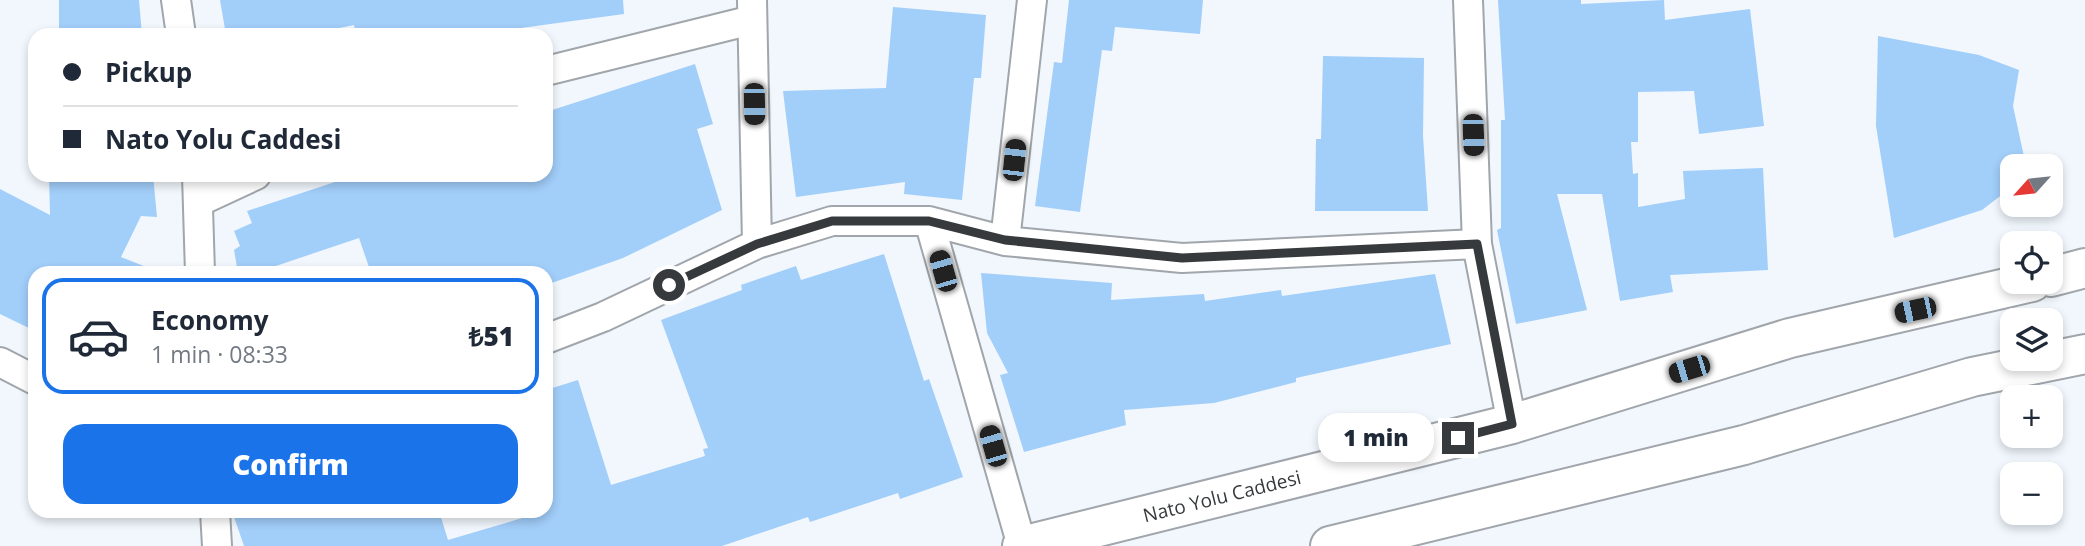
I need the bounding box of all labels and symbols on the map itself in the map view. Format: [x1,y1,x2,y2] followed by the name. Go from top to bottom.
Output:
[744,83,765,125] car
[1462,114,1485,156] car
[1002,138,1027,182] car
[2000,154,2063,217] north arrow
[928,248,959,294] car
[653,269,685,301] route start
[1893,295,1938,325] car
[1666,353,1713,385] car
[1318,414,1434,462] callout: 1 min
[1442,422,1474,454] route end
[978,423,1009,469] car
[1140,464,1304,528] street label: Nato Yolu Caddesi

